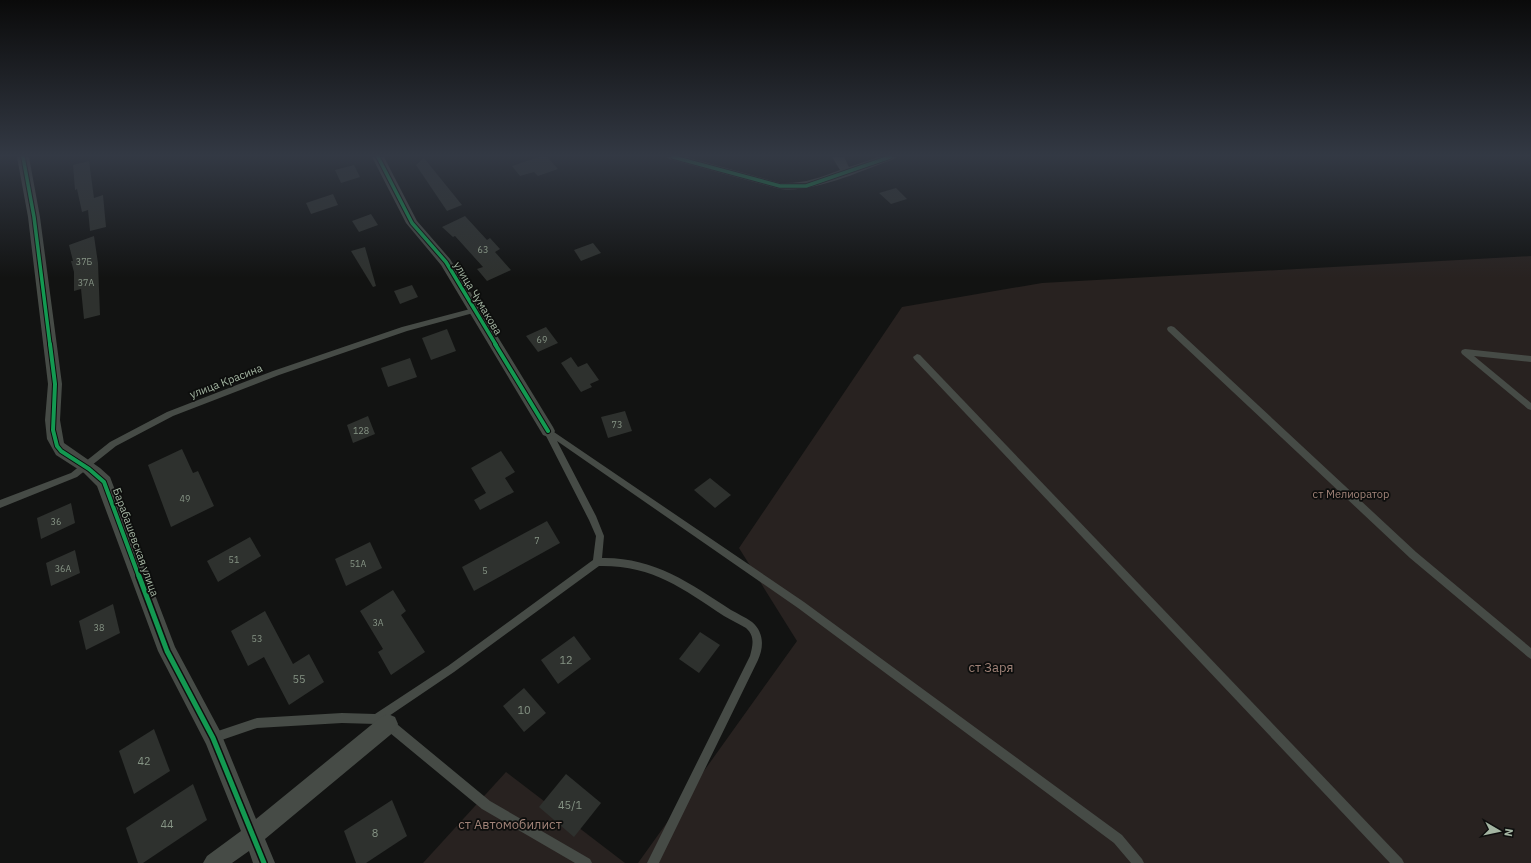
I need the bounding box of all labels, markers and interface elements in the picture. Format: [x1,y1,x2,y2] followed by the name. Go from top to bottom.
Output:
[478,244,488,255] house number: 63
[76,256,93,267] house number: 37Б
[451,259,505,337] street label: улица Чумакова
[78,277,95,288] house number: 37А
[537,334,547,345] house number: 69
[188,361,265,401] street label: улица Красина
[612,419,622,430] house number: 73
[353,425,369,436] house number: 128
[110,486,162,598] street label: Барабашевская улица
[1313,487,1389,501] park label: ст Мелиоратор
[180,493,190,504] house number: 49
[51,516,61,527] house number: 36
[534,535,540,546] house number: 7
[229,554,239,565] house number: 51
[350,558,367,569] house number: 51А
[55,563,72,574] house number: 36А
[482,565,488,576] house number: 5
[372,617,384,628] house number: 3А
[94,622,104,633] house number: 38
[252,633,262,644] house number: 53
[559,653,573,667] house number: 12
[969,659,1013,676] park label: ст Заря
[292,672,306,686] house number: 55
[517,703,531,717] house number: 10
[137,754,151,768] house number: 42
[558,798,582,812] house number: 45/1
[1479,811,1519,851] north arrow
[458,816,562,833] park label: ст Автомобилист
[160,817,174,831] house number: 44
[372,826,378,840] house number: 8
[1501,828,1516,838] text: N

